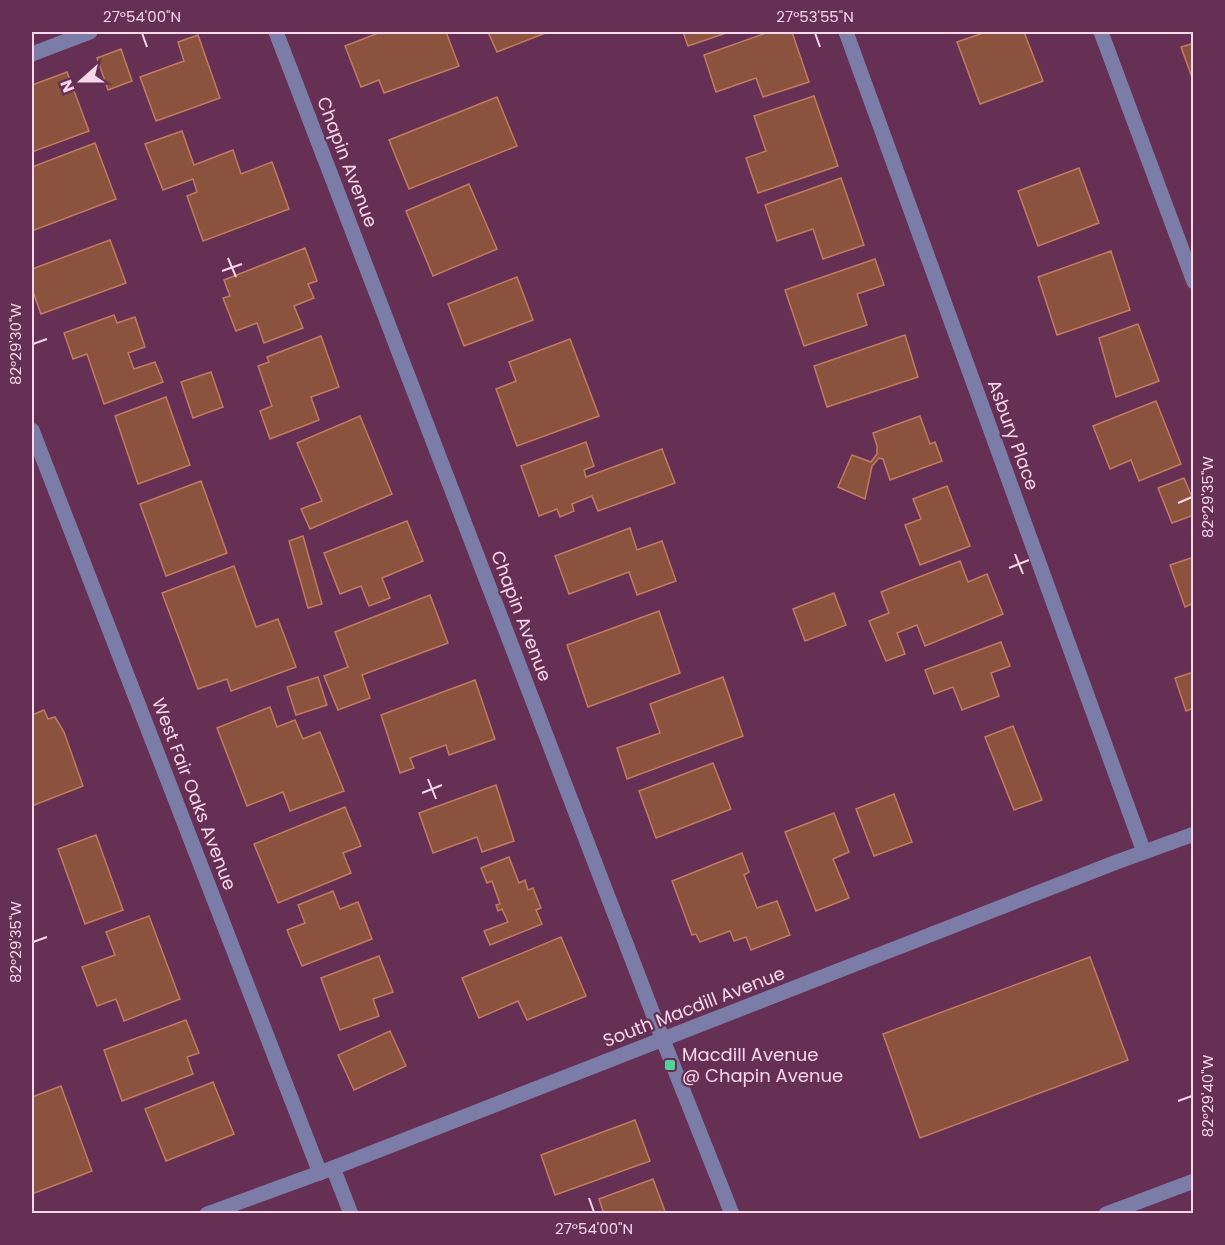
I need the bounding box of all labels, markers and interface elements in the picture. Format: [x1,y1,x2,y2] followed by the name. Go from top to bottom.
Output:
[103,6,181,27] text: 27°54'00"N
[776,6,854,27] text: 27°53'55"N
[51,51,111,111] north arrow
[55,76,80,96] text: N
[311,93,384,231] street label: Chapin Avenue
[5,303,26,385] text: 82°29'30"W
[982,376,1045,494] street label: Asbury Place
[1197,456,1218,538] text: 82°29'35"W
[485,547,558,685] street label: Chapin Avenue
[146,694,243,894] street label: West Fair Oaks Avenue
[5,901,26,983] text: 82°29'35"W
[599,960,788,1053] street label: South Macdill Avenue
[682,1042,843,1088] place label: Macdill Avenue @ Chapin Avenue
[1197,1054,1218,1137] text: 82°29'40"W
[663,1058,677,1072] marker: Macdill Avenue @ Chapin Avenue
[555,1218,633,1239] text: 27°54'00"N

